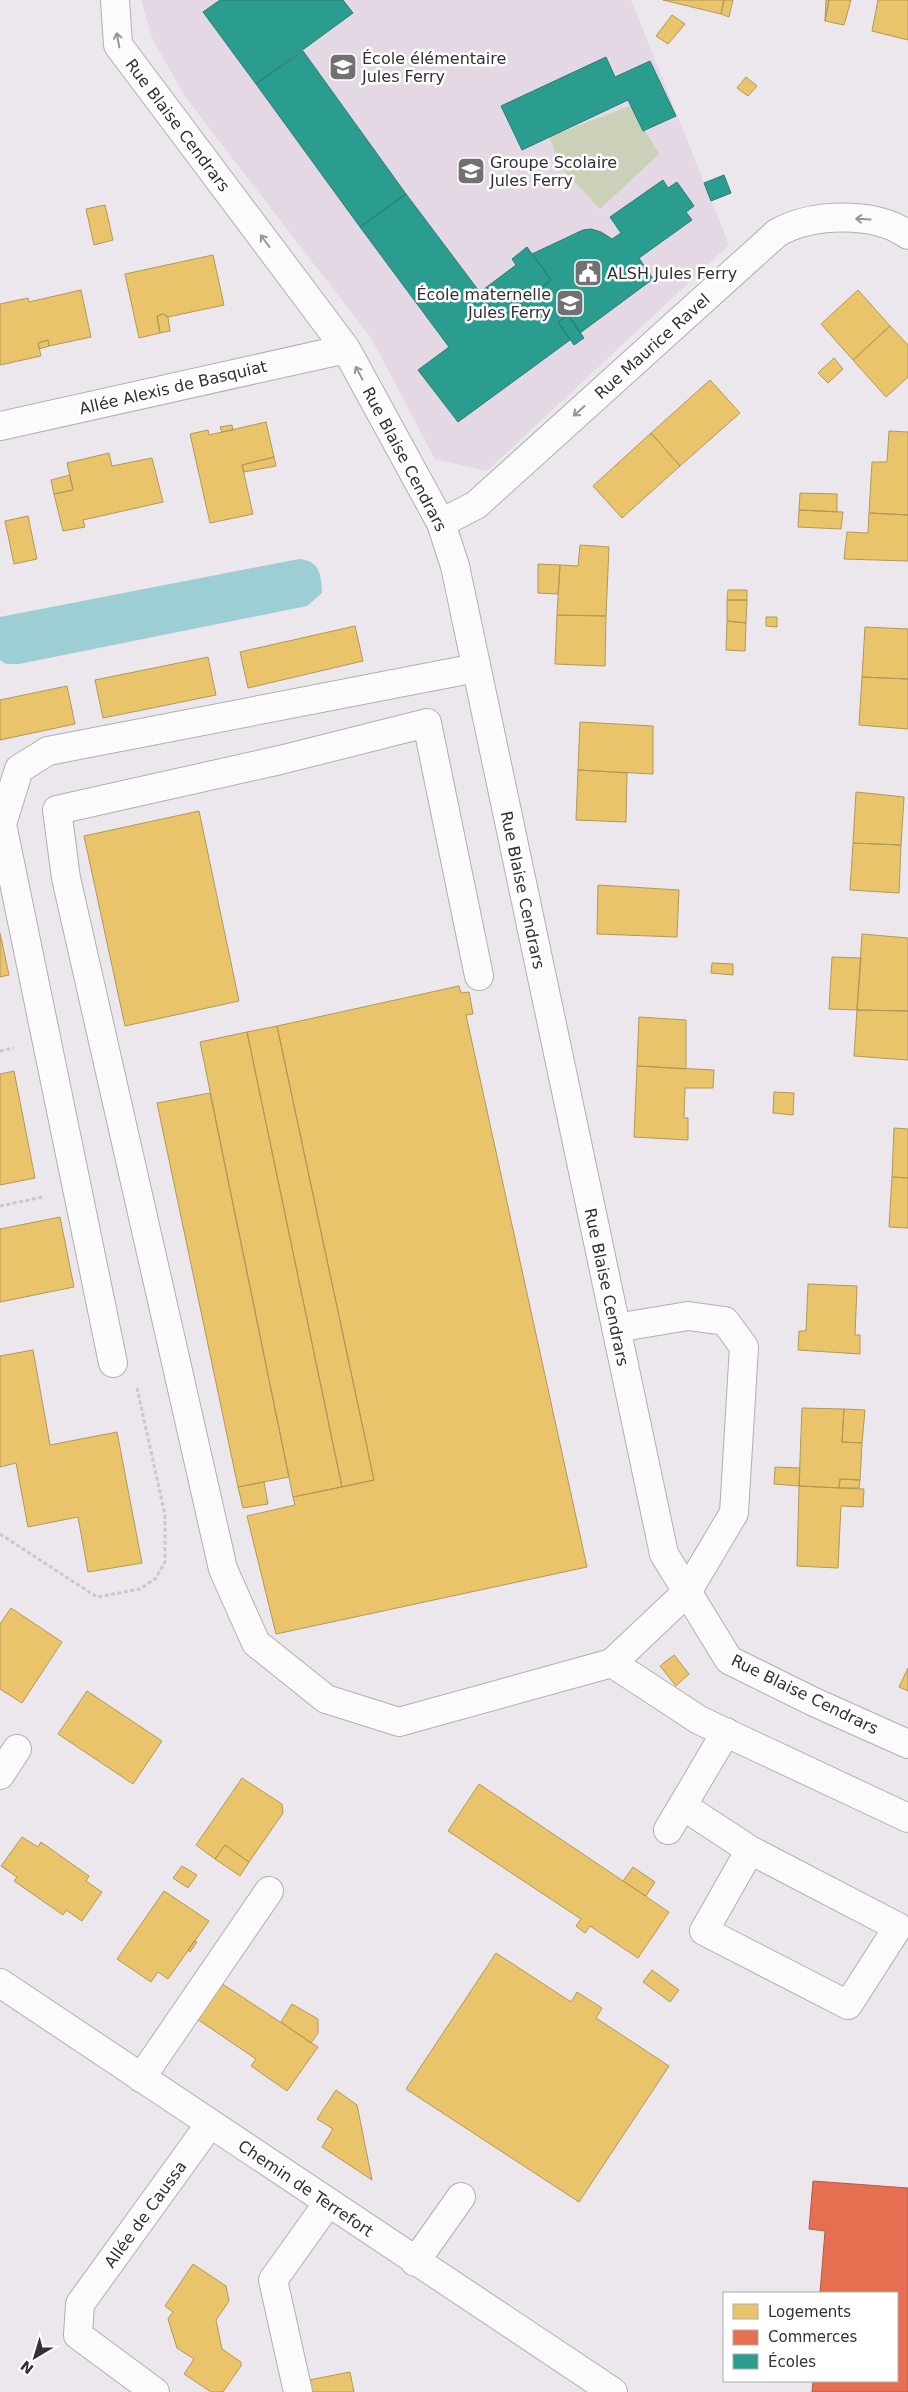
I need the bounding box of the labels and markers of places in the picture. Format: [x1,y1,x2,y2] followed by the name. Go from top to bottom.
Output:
[361,49,506,86] place label: École élémentaire Jules Ferry
[328,52,358,82] school or university icon: École élémentaire Jules Ferry
[489,153,617,190] place label: Groupe Scolaire Jules Ferry
[456,156,486,186] school or university icon: Groupe Scolaire Jules Ferry
[573,258,603,288] public building icon: ALSH Jules Ferry
[607,264,737,283] place label: ALSH Jules Ferry
[416,285,551,322] place label: École maternelle Jules Ferry
[555,288,585,318] school or university icon: École maternelle Jules Ferry

